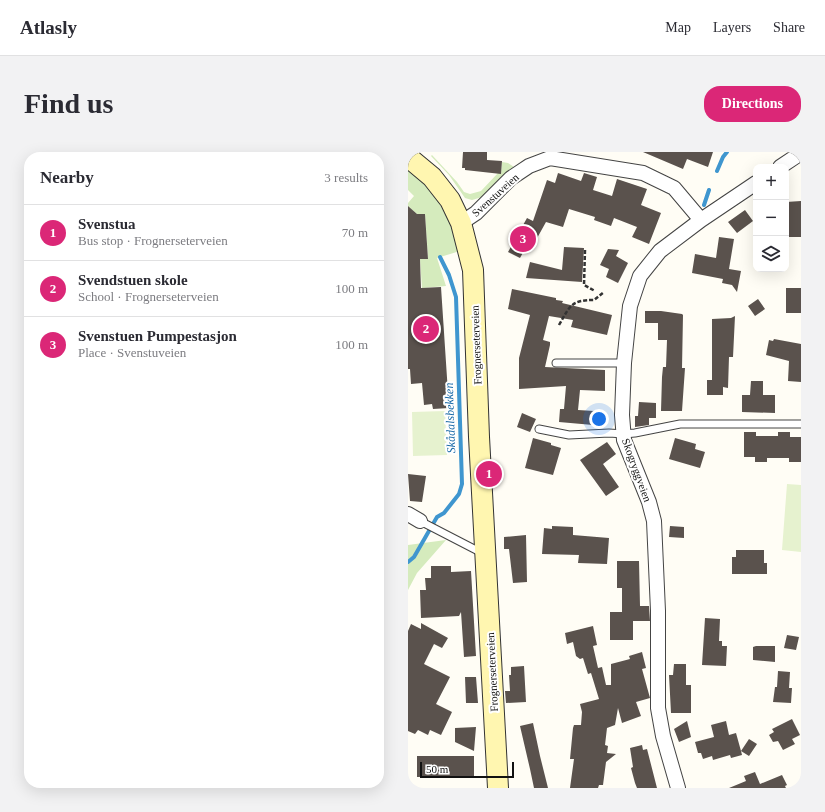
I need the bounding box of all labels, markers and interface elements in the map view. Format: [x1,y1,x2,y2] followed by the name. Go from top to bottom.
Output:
[20,17,77,38] text: Atlasly
[665,20,691,35] text: Map
[713,20,751,35] text: Layers
[773,20,805,35] text: Share
[704,86,801,122] button: Directions
[24,88,114,119] text: Find us
[753,164,789,272] map controls
[753,164,789,200] button: +
[40,168,94,187] text: Nearby
[324,170,368,185] text: 3 results
[469,171,521,219] street label: Svenstuveien
[753,200,789,236] button: −
[78,216,136,232] text: Svenstua
[510,224,536,254] pin: 3
[50,225,56,240] text: 1
[342,225,368,240] text: 70 m
[78,233,228,248] text: Bus stop · Frognerseterveien
[753,236,789,272] button: layers
[78,272,188,288] text: Svendstuen skole
[50,281,56,296] text: 2
[335,281,368,296] text: 100 m
[78,289,219,304] text: School · Frognerseterveien
[469,305,483,385] street label: Frognerseterveien
[413,314,439,344] pin: 2
[78,328,237,344] text: Svenstuen Pumpestasjon
[50,337,56,352] text: 3
[335,337,368,352] text: 100 m
[78,345,186,360] text: Place · Svenstuveien
[442,382,458,454] water label: Skådalsbekken
[589,409,609,429] your location
[620,437,654,504] street label: Skogryggveien
[476,459,502,489] pin: 1
[484,632,500,712] street label: Frognerseterveien
[420,760,514,779] scale bar
[426,763,448,775] text: 50 m

